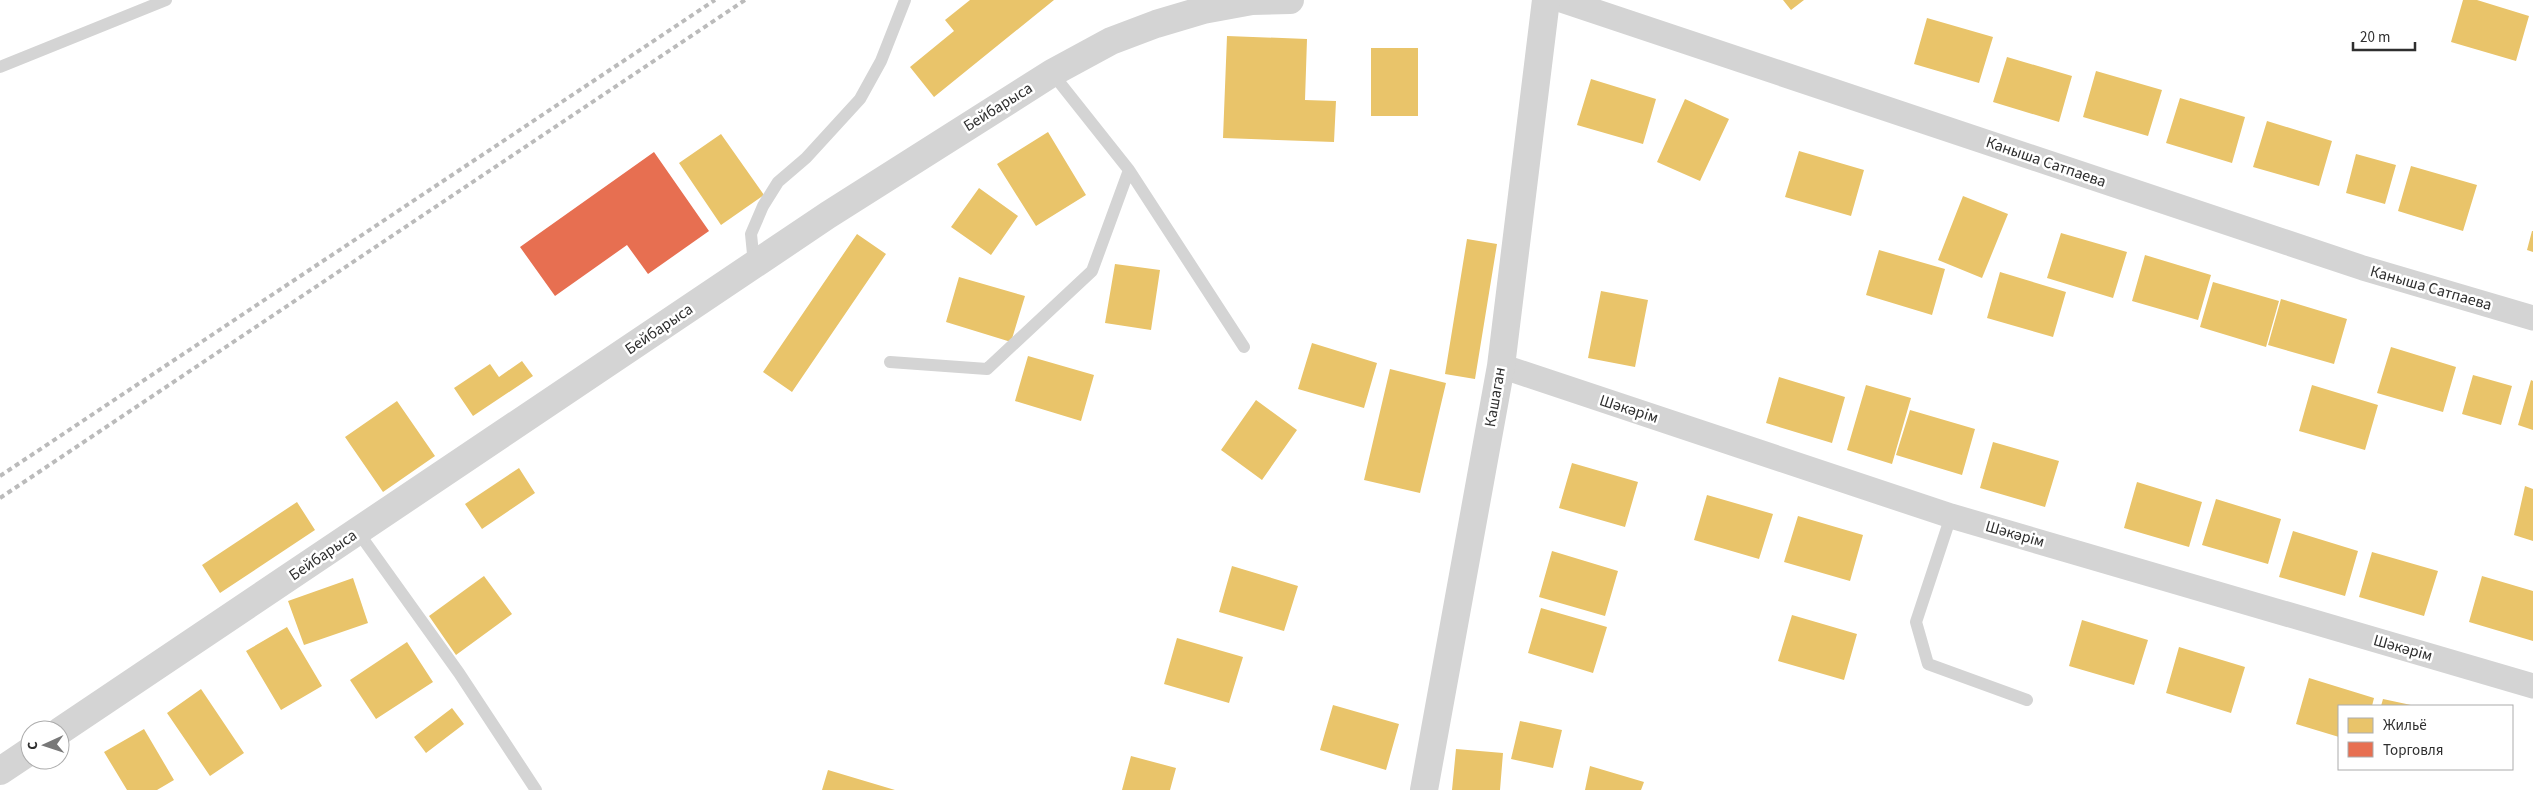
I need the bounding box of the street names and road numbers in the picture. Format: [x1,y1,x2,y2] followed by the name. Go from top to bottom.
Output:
[959,77,1037,137] street label: Бейбарыса
[1983,131,2109,193] street label: Каныша Сатпаева
[2368,260,2494,316] street label: Каныша Сатпаева
[621,298,697,360] street label: Бейбарыса
[1479,365,1511,429] street label: Кашаган
[1597,389,1661,429] street label: Шәкәрім
[1983,515,2047,553] street label: Шәкәрім
[285,524,361,586] street label: Бейбарыса
[2371,629,2435,667] street label: Шәкәрім

